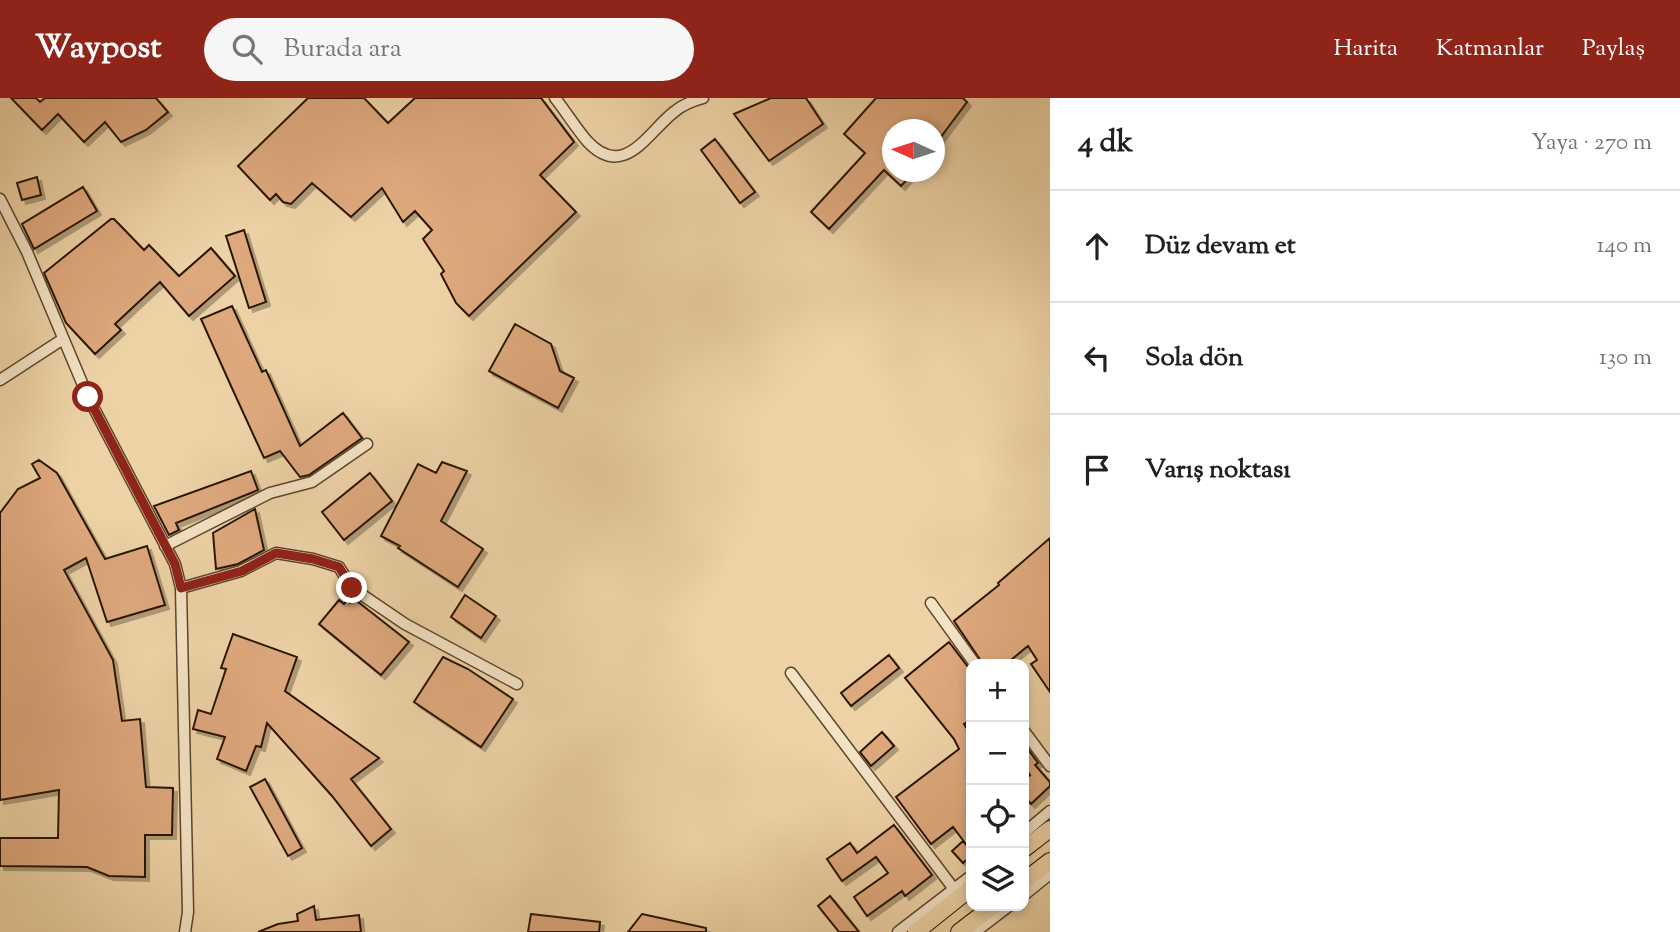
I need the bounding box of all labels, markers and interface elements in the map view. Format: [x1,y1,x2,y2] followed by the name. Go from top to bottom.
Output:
[204,18,694,81] search box
[35,25,162,73] text: Waypost
[228,30,266,68] icon: search
[284,31,402,68] text: Burada ara
[1333,32,1398,66] text: Harita
[1436,32,1544,66] text: Katmanlar
[1582,32,1645,66] text: Paylaş
[882,119,945,182] north arrow
[1078,122,1133,165] text: 4 dk
[1531,127,1652,160] text: Yaya · 270 m
[1078,227,1116,265] icon: ahead
[1145,228,1296,265] text: Düz devam et
[1597,230,1652,263] text: 140 m
[1078,339,1116,377] icon: left
[1145,340,1243,377] text: Sola dön
[1599,342,1652,375] text: 130 m
[72,381,103,412] route start
[1078,451,1116,489] icon: arrive
[1145,452,1291,489] text: Varış noktası
[336,572,367,603] route end
[966,659,1029,911] map controls
[966,659,1029,722] button: +
[966,722,1029,785] button: −
[966,785,1029,848] button: locate
[966,848,1029,911] button: layers

